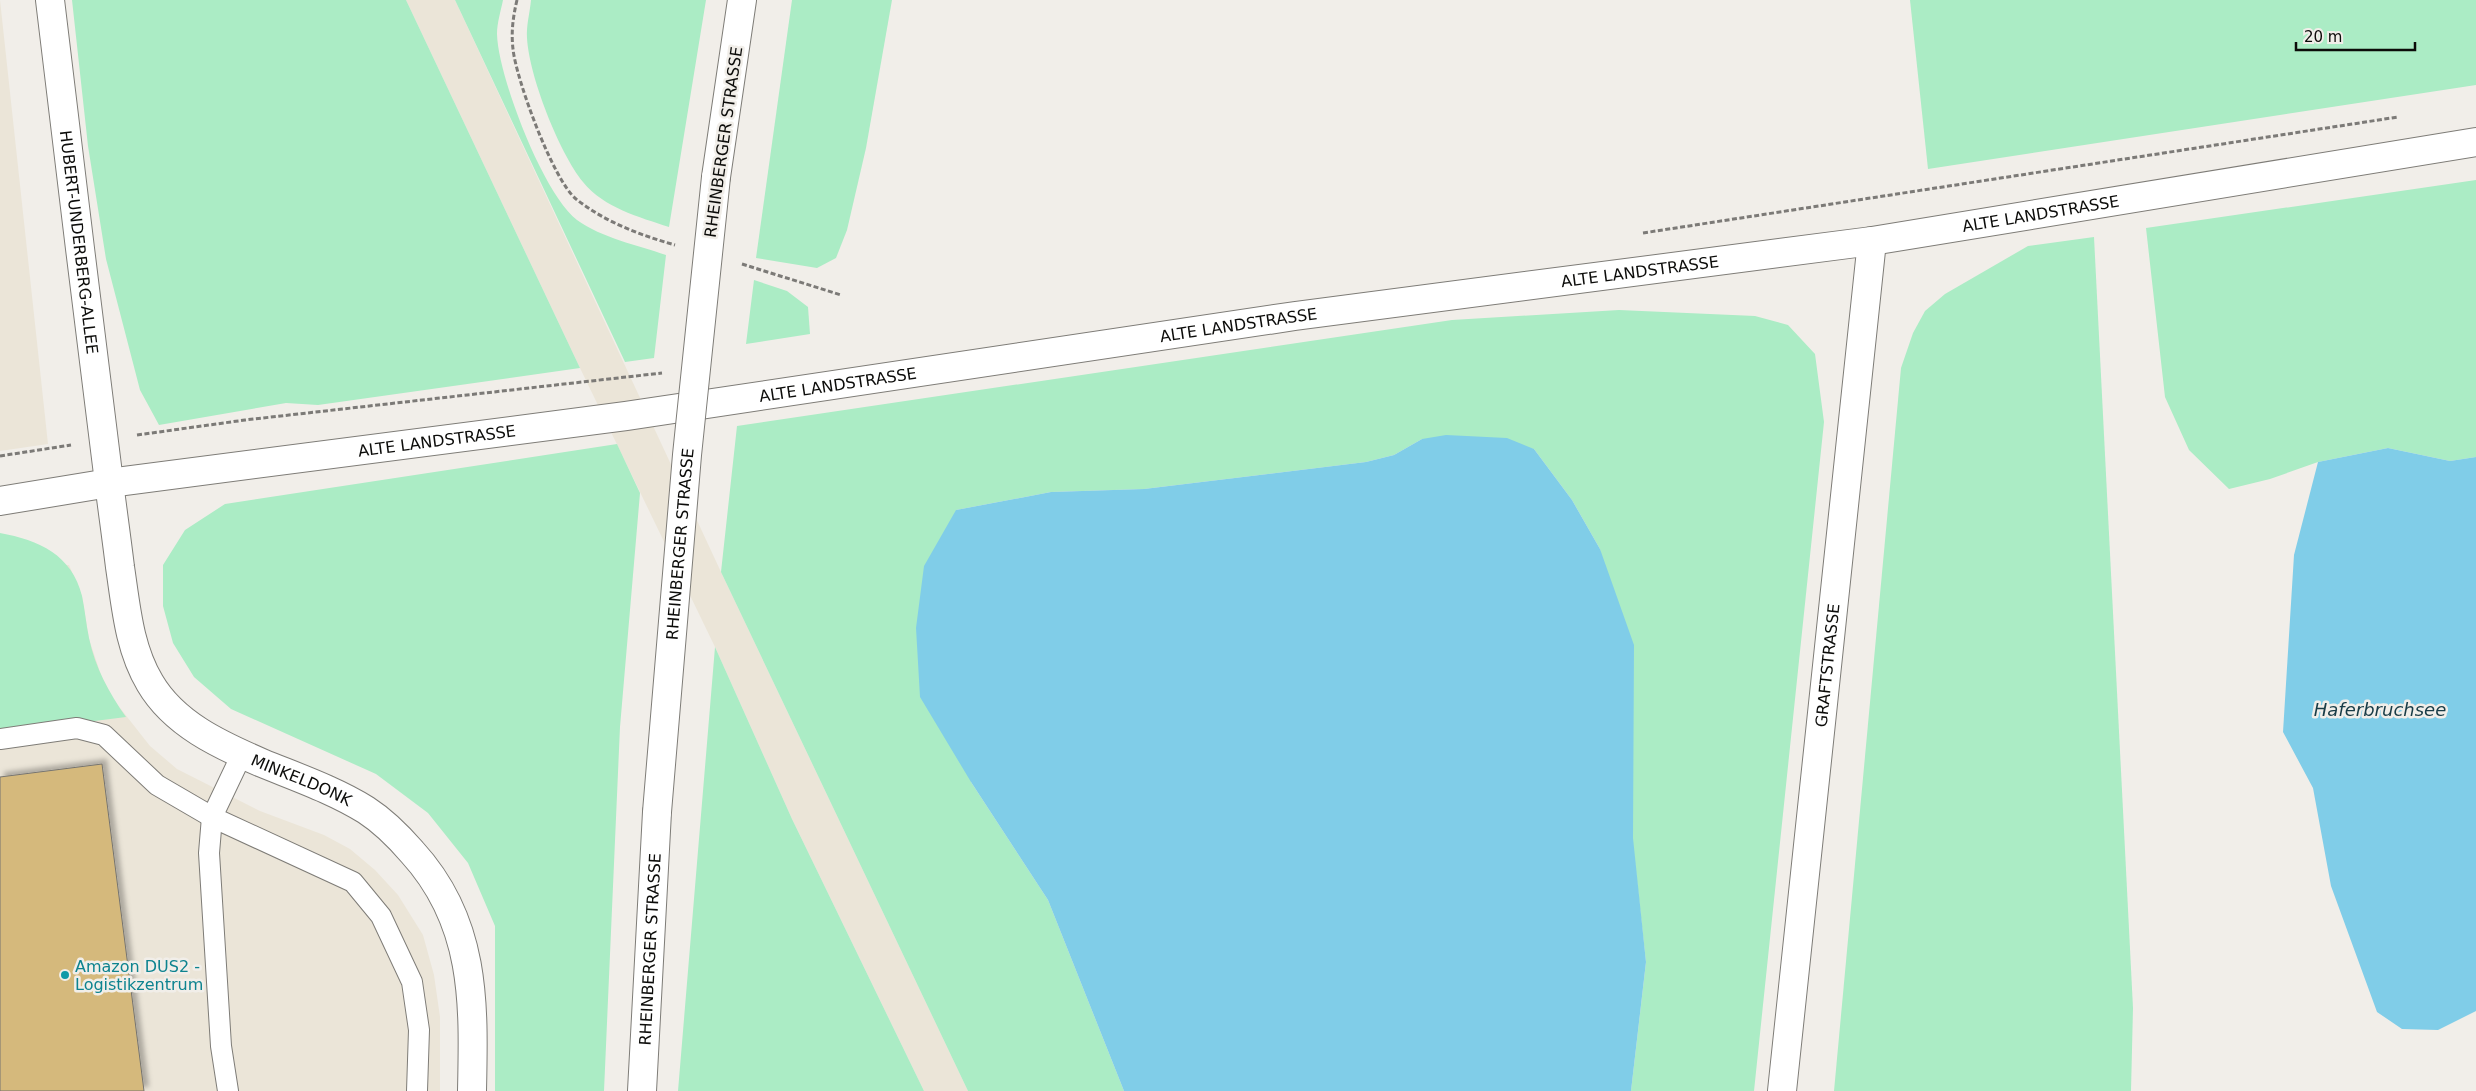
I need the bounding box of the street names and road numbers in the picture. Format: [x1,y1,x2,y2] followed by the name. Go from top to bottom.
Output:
[701,45,746,239] street label: RHEINBERGER STRASSE
[56,129,102,355] street label: HUBERT-UNDERBERG-ALLEE
[1961,192,2121,236] street label: ALTE LANDSTRASSE
[1560,252,1720,291] street label: ALTE LANDSTRASSE
[1158,304,1318,346] street label: ALTE LANDSTRASSE
[758,364,918,406] street label: ALTE LANDSTRASSE
[357,421,517,461] street label: ALTE LANDSTRASSE
[662,447,698,641] street label: RHEINBERGER STRASSE
[1812,603,1844,728] street label: GRAFTSTRASSE
[248,751,355,810] street label: MINKELDONK
[635,853,665,1046] street label: RHEINBERGER STRASSE

